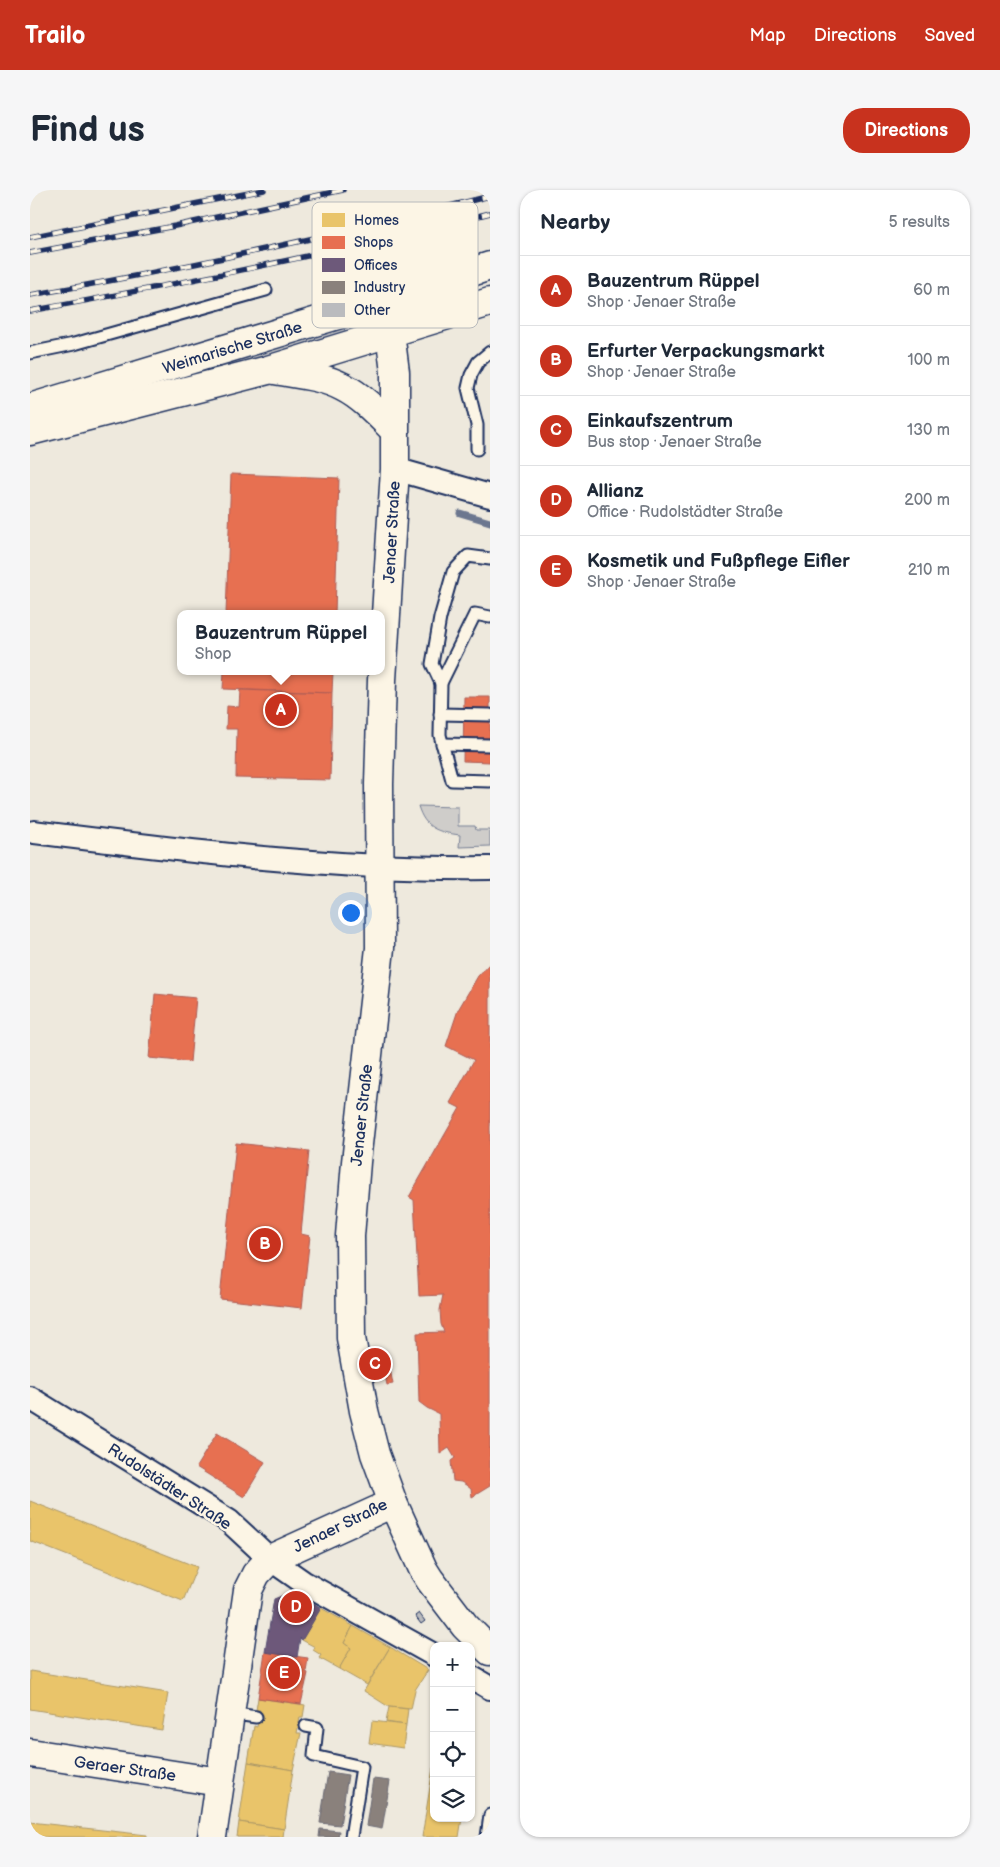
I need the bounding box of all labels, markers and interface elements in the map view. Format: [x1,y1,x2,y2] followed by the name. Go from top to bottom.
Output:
[25,21,85,50] text: Trailo
[750,25,786,46] text: Map
[814,25,896,46] text: Directions
[924,25,975,46] text: Saved
[843,108,970,153] button: Directions
[30,109,145,152] text: Find us
[312,202,478,328] legend
[540,210,610,235] text: Nearby
[354,212,399,229] text: Homes
[888,213,950,232] text: 5 results
[354,234,393,251] text: Shops
[354,257,397,274] text: Offices
[587,270,760,293] text: Bauzentrum Rüppel
[354,279,406,296] text: Industry
[551,281,561,300] text: A
[913,281,950,300] text: 60 m
[587,293,736,312] text: Shop · Jenaer Straße
[354,302,391,319] text: Other
[160,318,305,379] street label: Weimarische Straße
[587,340,824,363] text: Erfurter Verpackungsmarkt
[550,351,562,370] text: B
[907,351,950,370] text: 100 m
[587,363,736,382] text: Shop · Jenaer Straße
[587,410,733,433] text: Einkaufszentrum
[550,421,562,440] text: C
[907,421,950,440] text: 130 m
[587,433,762,452] text: Bus stop · Jenaer Straße
[380,480,405,584] street label: Jenaer Straße
[587,480,644,503] text: Allianz
[550,491,562,510] text: D
[904,491,950,510] text: 200 m
[587,503,783,522] text: Office · Rudolstädter Straße
[587,550,850,573] text: Kosmetik und Fußpflege Eifler
[551,561,561,580] text: E
[908,561,950,580] text: 210 m
[587,573,736,592] text: Shop · Jenaer Straße
[177,610,385,675] popup
[195,622,367,645] text: Bauzentrum Rüppel
[195,645,232,664] text: Shop
[265,691,297,729] pin: A
[338,900,364,926] your location
[348,1063,377,1167] street label: Jenaer Straße
[249,1225,281,1263] pin: B
[359,1345,391,1383] pin: C
[104,1440,235,1535] street label: Rudolstädter Straße
[290,1495,391,1557] street label: Jenaer Straße
[280,1588,312,1626] pin: D
[430,1642,475,1822] map controls
[430,1642,475,1687] button: +
[268,1654,300,1692] pin: E
[430,1687,475,1732] button: −
[430,1732,475,1777] button: locate
[73,1753,178,1786] street label: Geraer Straße
[430,1777,475,1822] button: layers

